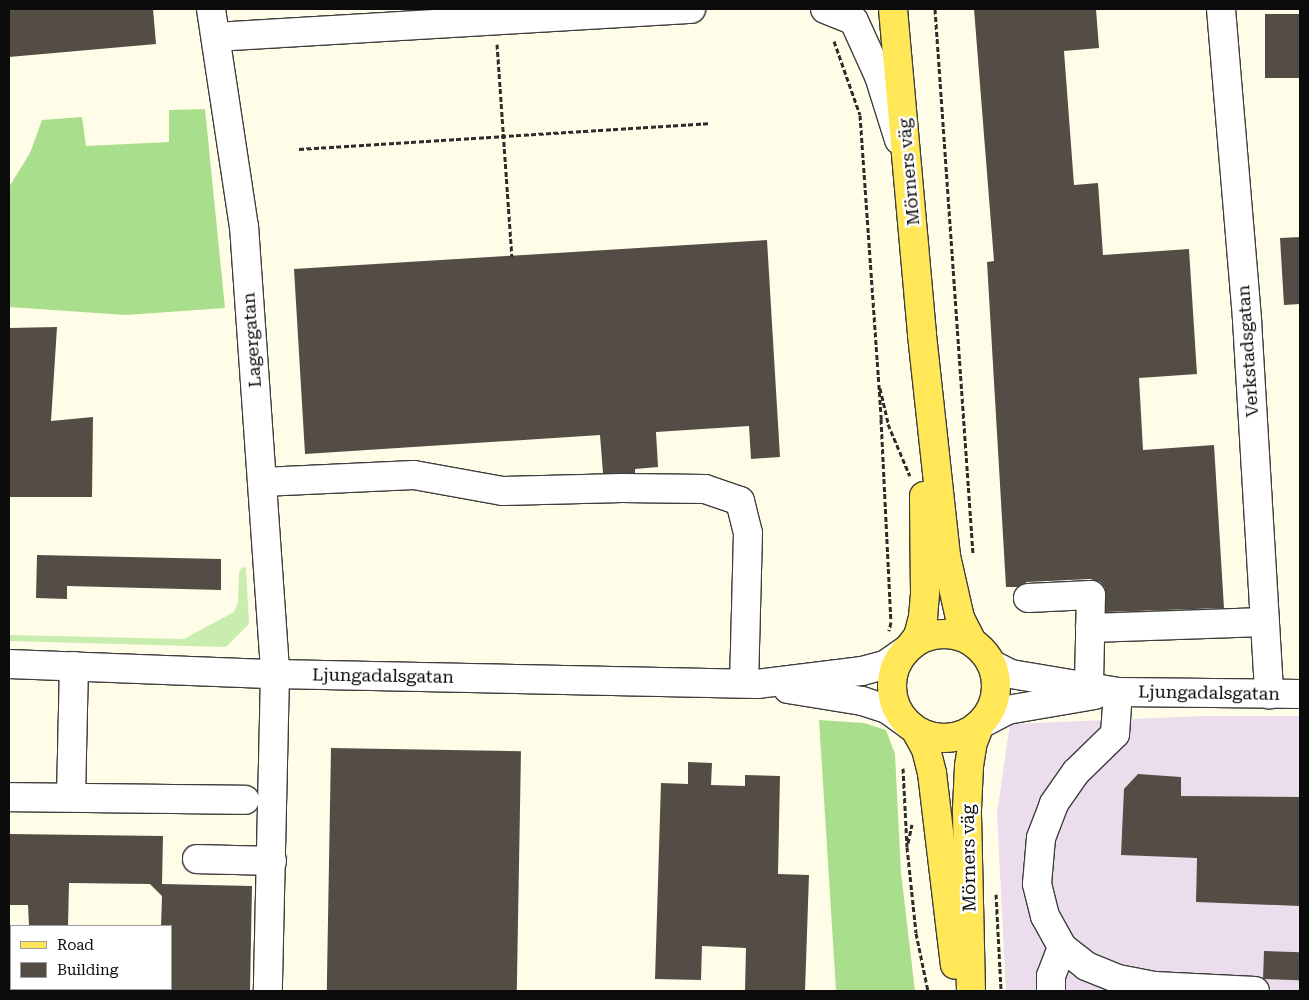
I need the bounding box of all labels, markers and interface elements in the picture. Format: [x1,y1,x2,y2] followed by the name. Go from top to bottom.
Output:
[894,118,924,226] street label: Mörners väg
[1233,284,1263,418] street label: Verkstadsgatan
[238,292,266,388] street label: Lagergatan
[312,664,454,688] street label: Ljungadalsgatan
[1138,681,1280,705] street label: Ljungadalsgatan
[957,804,981,912] street label: Mörners väg
[10,925,172,990] legend
[57,936,94,954] text: Road
[57,961,118,979] text: Building

